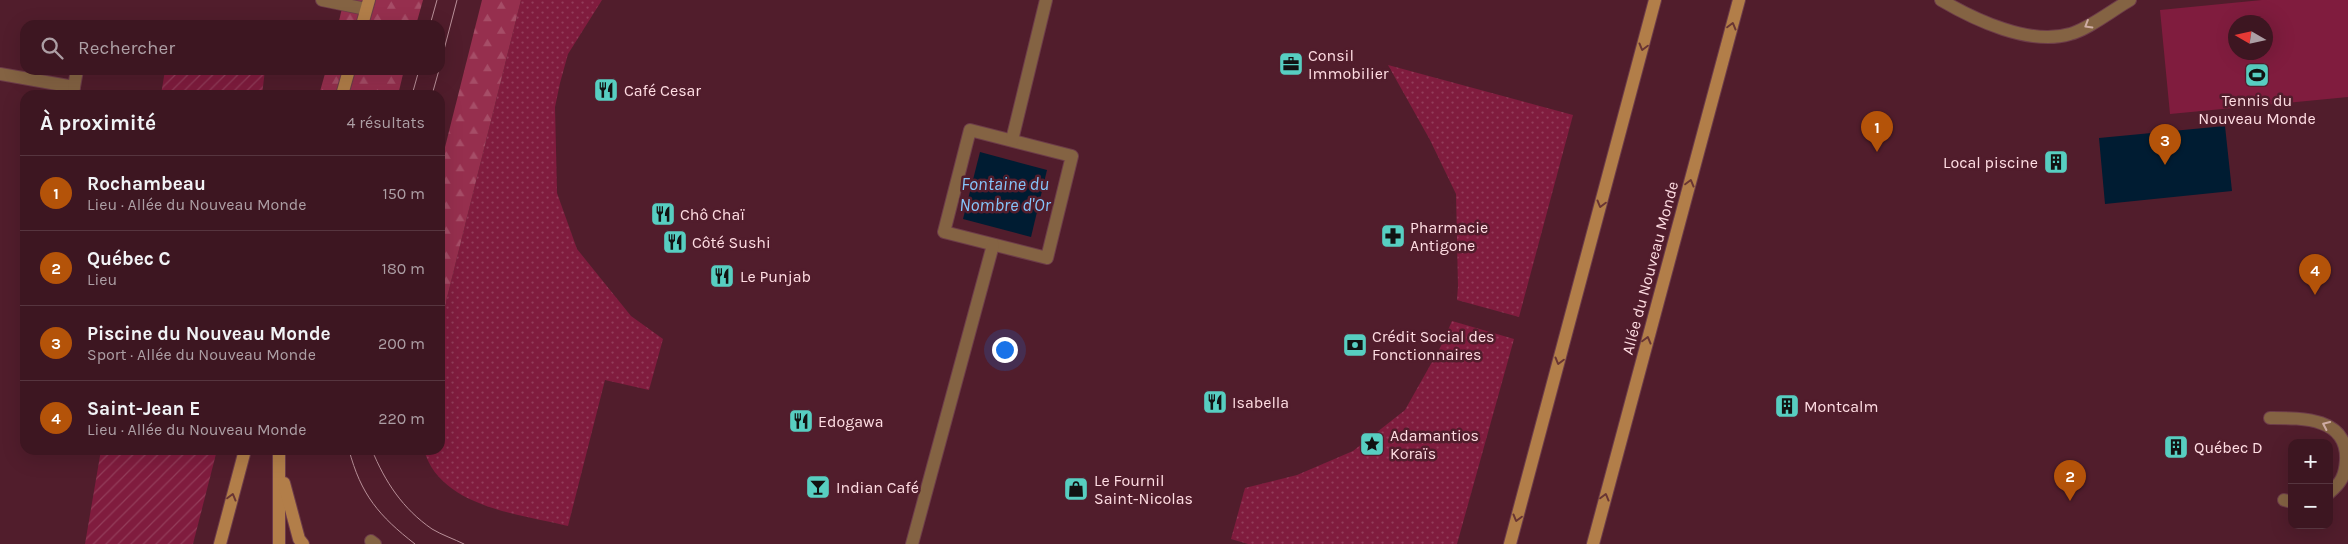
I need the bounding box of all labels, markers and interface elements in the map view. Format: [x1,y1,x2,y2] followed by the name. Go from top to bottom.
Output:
[2228,15,2273,60] north arrow
[2084,18,2093,28] one-way arrow
[20,20,445,75] search box
[1726,22,1737,30] one-way arrow
[38,34,66,62] icon: search
[78,37,175,59] text: Rechercher
[1638,43,1649,52] one-way arrow
[1308,46,1389,83] place label: Consil Immobilier
[1278,51,1304,77] office icon: Consil Immobilier
[2244,62,2270,88] sports icon: Tennis du Nouveau Monde
[593,77,619,103] restaurant icon: Café Cesar
[624,81,701,100] place label: Café Cesar
[2198,91,2316,128] place label: Tennis du Nouveau Monde
[40,111,156,135] text: À proximité
[1861,111,1893,152] pin: 1
[346,113,425,132] text: 4 résultats
[2149,124,2181,165] pin: 3
[2043,149,2069,175] building icon: Local piscine
[1943,153,2038,172] place label: Local piscine
[87,173,206,195] text: Rochambeau
[959,173,1051,216] water label: Fontaine du Nombre d'Or
[1618,179,1682,357] street label: Allée du Nouveau Monde
[1684,179,1694,187] one-way arrow
[53,184,59,203] text: 1
[382,184,425,203] text: 150 m
[87,195,307,214] text: Lieu · Allée du Nouveau Monde
[1596,200,1607,209] one-way arrow
[650,201,676,227] restaurant icon: Chô Chaï
[680,205,745,224] place label: Chô Chaï
[1410,218,1488,255] place label: Pharmacie Antigone
[1380,223,1406,249] pharmacy icon: Pharmacie Antigone
[662,229,688,255] restaurant icon: Côté Sushi
[692,233,771,252] place label: Côté Sushi
[87,248,171,270] text: Québec C
[2299,254,2331,295] pin: 4
[51,259,61,278] text: 2
[382,259,425,278] text: 180 m
[709,263,735,289] restaurant icon: Le Punjab
[740,267,811,286] place label: Le Punjab
[87,270,117,289] text: Lieu
[87,323,331,345] text: Piscine du Nouveau Monde
[1372,327,1495,364] place label: Crédit Social des Fonctionnaires
[1342,332,1368,358] bank icon: Crédit Social des Fonctionnaires
[51,334,61,353] text: 3
[378,334,425,353] text: 200 m
[1642,336,1652,344] one-way arrow
[992,337,1018,363] your location
[87,345,316,364] text: Sport · Allée du Nouveau Monde
[1554,357,1565,366] one-way arrow
[1202,389,1228,415] restaurant icon: Isabella
[1232,393,1289,412] place label: Isabella
[1774,393,1800,419] building icon: Montcalm
[1804,397,1878,416] place label: Montcalm
[87,398,200,420] text: Saint-Jean E
[788,408,814,434] restaurant icon: Edogawa
[51,409,61,428] text: 4
[378,409,425,428] text: 220 m
[818,412,883,431] place label: Edogawa
[87,420,307,439] text: Lieu · Allée du Nouveau Monde
[2322,421,2331,432] one-way arrow
[1390,426,1479,463] place label: Adamantios Koraïs
[1359,431,1385,457] place icon: Adamantios Koraïs
[2163,434,2189,460] building icon: Québec D
[2194,438,2263,457] place label: Québec D
[2288,439,2333,529] map controls
[2288,439,2333,484] button: +
[2054,460,2086,501] pin: 2
[1094,471,1193,508] place label: Le Fournil Saint-Nicolas
[805,474,831,500] bar icon: Indian Café
[1063,476,1089,502] shop icon: Le Fournil Saint-Nicolas
[836,478,919,497] place label: Indian Café
[2288,484,2333,529] button: −
[226,492,237,501] one-way arrow
[1599,492,1610,501] one-way arrow
[1512,514,1523,523] one-way arrow

